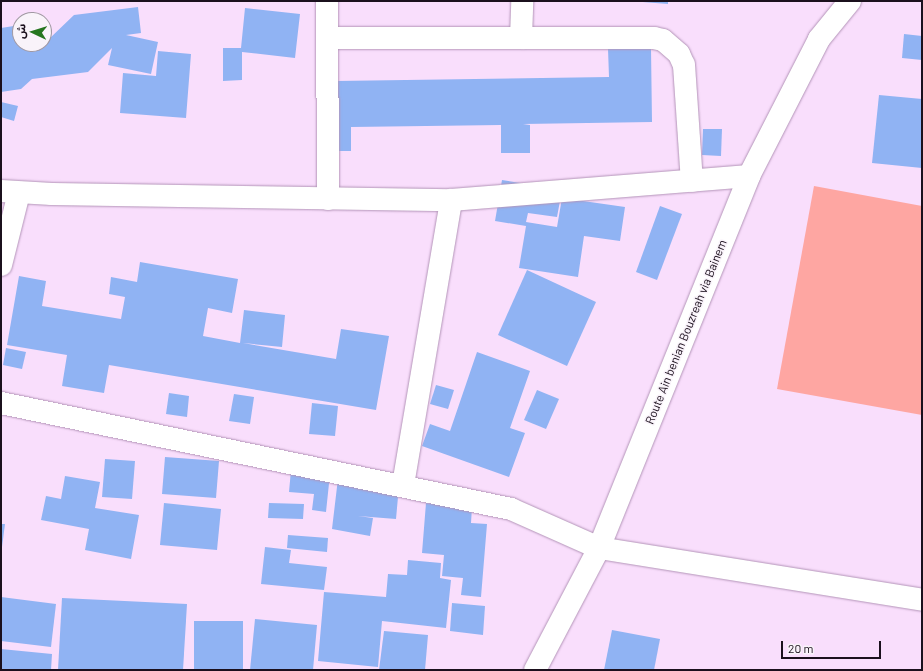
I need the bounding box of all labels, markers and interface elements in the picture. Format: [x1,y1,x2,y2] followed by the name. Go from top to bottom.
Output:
[12,12,52,52] north arrow
[14,23,28,39] text: ش
[642,238,730,426] street label: Route Ain benian Bouzreah via Bainem
[783,633,883,659] scale bar
[788,641,814,655] text: 20 m

